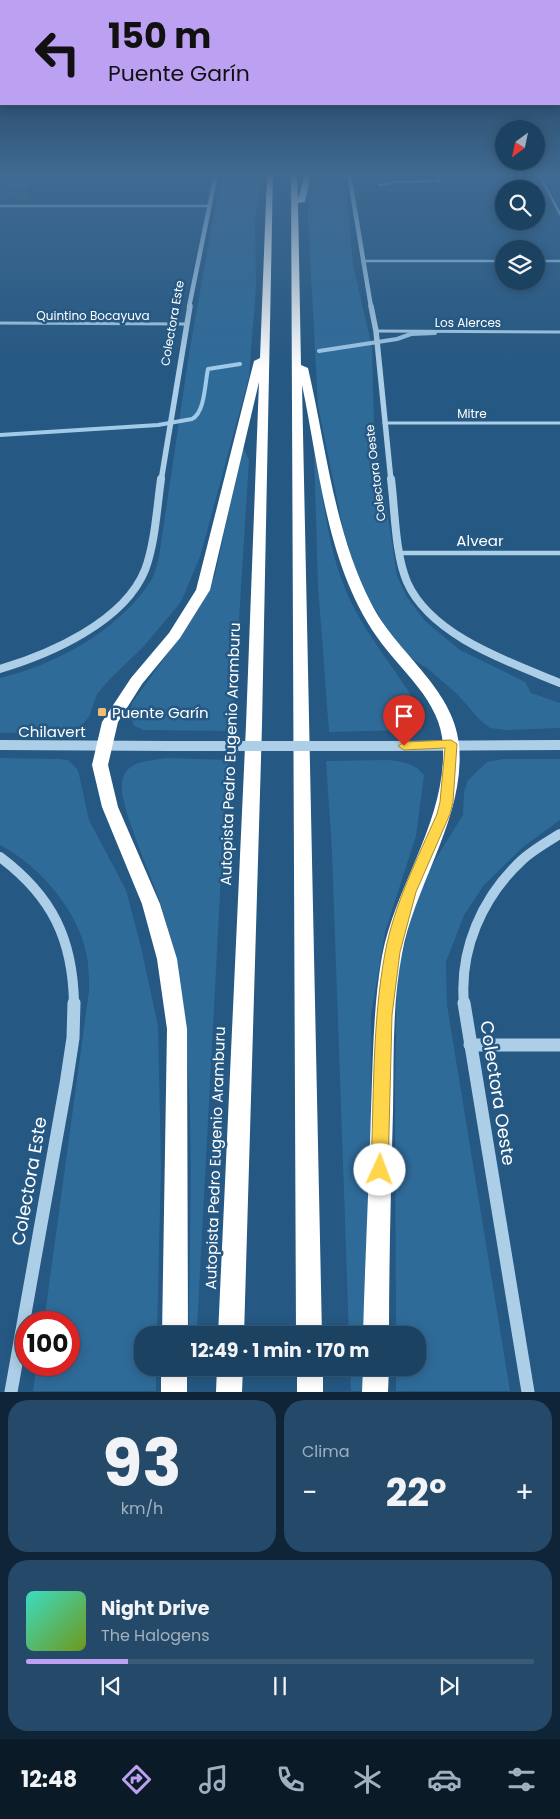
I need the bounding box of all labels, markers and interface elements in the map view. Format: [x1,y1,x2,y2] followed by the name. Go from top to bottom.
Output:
[108,11,211,60] text: 150 m
[25,20,90,85] icon: left
[108,58,250,89] text: Puente Garín
[495,120,545,170] north arrow
[495,120,545,290] map controls
[495,180,545,230] button: search
[495,240,545,290] button: layers
[156,279,188,367] street label: Colectora Este
[36,307,150,324] street label: Quintino Bocayuva
[435,314,501,331] street label: Los Alerces
[457,405,487,422] street label: Mitre
[361,424,389,522] street label: Colectora Oeste
[456,530,504,551] street label: Alvear
[215,622,245,886] street label: Autopista Pedro Eugenio Aramburu
[383,695,425,746] pin
[112,702,209,723] place label: Puente Garín
[390,702,418,730] icon: arrive
[96,706,108,718] marker: Puente Garín
[18,721,86,742] street label: Chilavert
[474,1019,522,1167] street label: Colectora Oeste
[200,1026,230,1290] street label: Autopista Pedro Eugenio Aramburu
[5,1115,53,1247] street label: Colectora Este
[353,1143,405,1195] position arrow
[15,1311,80,1376] speed limit sign: 100
[191,1337,369,1364] text: 12:49 · 1 min · 170 m
[102,1418,182,1509] text: 93
[302,1440,350,1463] text: Clima
[386,1466,447,1519] text: 22°
[302,1473,317,1512] text: −
[515,1473,534,1512] text: +
[121,1497,163,1520] text: km/h
[101,1595,210,1622] text: Night Drive
[101,1624,209,1647] text: The Halogens
[97,1672,125,1700] icon: previous
[266,1672,294,1700] icon: pause
[435,1672,463,1700] icon: next
[119,1762,154,1797] icon: directions
[196,1762,231,1797] icon: music
[273,1762,308,1797] icon: phone
[350,1762,385,1797] icon: climate
[427,1762,462,1797] icon: car
[504,1762,539,1797] icon: filters
[21,1764,77,1795] text: 12:48

